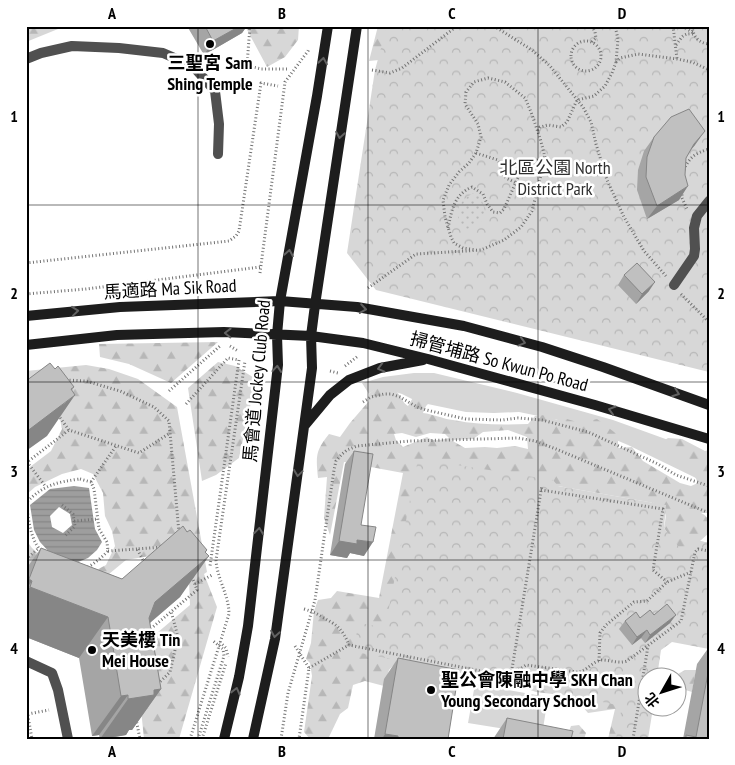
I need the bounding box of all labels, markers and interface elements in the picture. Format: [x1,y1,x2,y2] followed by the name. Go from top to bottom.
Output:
[107,3,117,23] text: A
[278,3,286,23] text: B
[448,3,456,23] text: C
[618,3,627,23] text: D
[204,38,216,50] marker: 三聖宮 Sam Shing Temple
[167,51,253,95] place label: 三聖宮 Sam Shing Temple
[317,57,327,65] one-way arrow
[10,106,18,126] text: 1
[717,106,725,126] text: 1
[336,131,346,140] one-way arrow
[499,156,611,200] park label: 北區公園 North District Park
[283,248,293,257] one-way arrow
[103,274,237,303] street label: 馬適路 Ma Sik Road
[10,283,18,303] text: 2
[717,283,725,303] text: 2
[238,299,275,463] street label: 馬會道 Jockey Club Road
[359,303,367,313] one-way arrow
[71,306,79,317] one-way arrow
[224,327,232,338] one-way arrow
[408,327,591,396] street label: 掃管埔路 So Kwun Po Road
[517,336,526,347] one-way arrow
[377,363,385,373] one-way arrow
[271,365,282,373] one-way arrow
[671,387,680,397] one-way arrow
[608,405,616,415] one-way arrow
[10,461,18,481] text: 3
[717,461,725,481] text: 3
[293,470,304,478] one-way arrow
[253,526,264,534] one-way arrow
[102,628,180,672] place label: 天美樓 Tin Mei House
[270,631,281,639] one-way arrow
[10,638,18,658] text: 4
[717,638,725,658] text: 4
[86,644,98,656] marker: 天美樓 Tin Mei House
[440,668,633,712] place label: 聖公會陳融中學 SKH Chan Young Secondary School
[638,668,688,718] north arrow
[425,684,437,696] marker: 聖公會陳融中學 SKH Chan Young Secondary School
[230,687,241,696] one-way arrow
[640,689,663,711] text: 北
[107,741,117,761] text: A
[278,741,286,761] text: B
[448,741,456,761] text: C
[618,741,627,761] text: D

